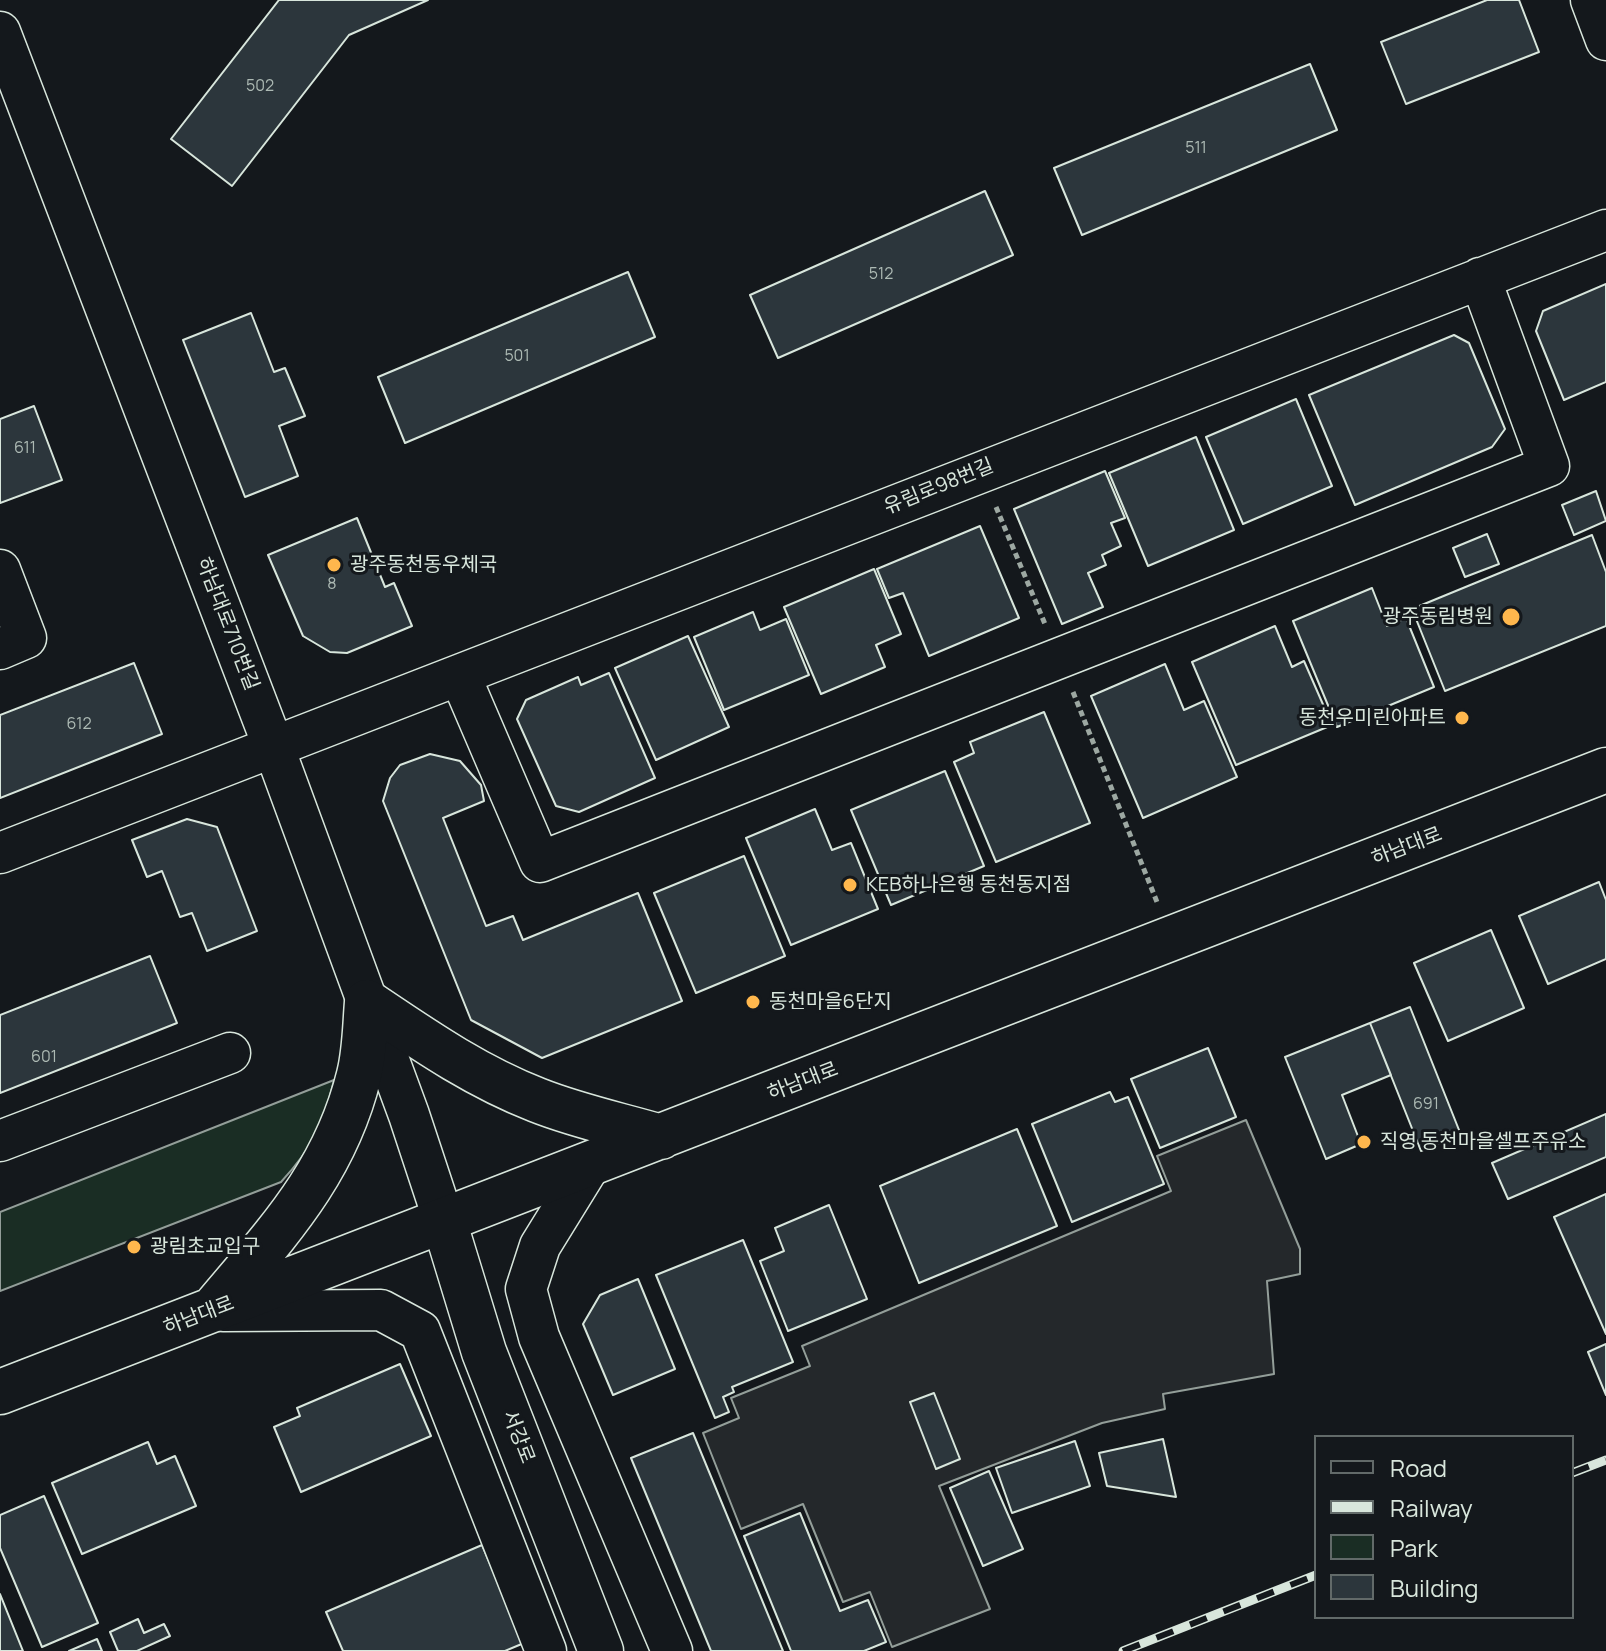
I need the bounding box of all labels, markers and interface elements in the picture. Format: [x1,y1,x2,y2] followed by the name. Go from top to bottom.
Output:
[246,77,274,97] house number: 502
[1185,139,1207,159] house number: 511
[869,265,893,285] house number: 512
[504,347,530,367] house number: 501
[14,439,36,459] house number: 611
[881,454,997,520] street label: 유림로98번길
[350,553,497,577] place label: 광주동천동우체국
[191,554,263,694] street label: 하남대로710번길
[325,556,343,574] marker: 광주동천동우체국
[327,575,337,595] house number: 8
[1383,605,1493,629] place label: 광주동림병원
[1500,606,1522,628] marker: 광주동림병원
[1299,706,1446,730] place label: 동천우미린아파트
[1453,709,1471,727] marker: 동천우미린아파트
[66,715,92,735] house number: 612
[1368,823,1446,871] street label: 하남대로
[866,873,1071,897] place label: KEB하나은행 동천동지점
[841,876,859,894] marker: KEB하나은행 동천동지점
[769,990,892,1014] place label: 동천마을6단지
[744,993,762,1011] marker: 동천마을6단지
[31,1048,57,1068] house number: 601
[764,1058,842,1106] street label: 하남대로
[1413,1095,1439,1115] house number: 691
[1380,1130,1586,1154] place label: 직영 동천마을셀프주유소
[1355,1133,1373,1151] marker: 직영 동천마을셀프주유소
[150,1235,260,1259] place label: 광림초교입구
[125,1238,143,1256] marker: 광림초교입구
[160,1292,238,1340] street label: 하남대로
[497,1407,539,1467] street label: 서강로
[1314,1435,1574,1619] legend
[1390,1451,1447,1484] text: Road
[1390,1491,1473,1524] text: Railway
[1390,1531,1438,1564] text: Park
[1390,1571,1478,1604] text: Building

